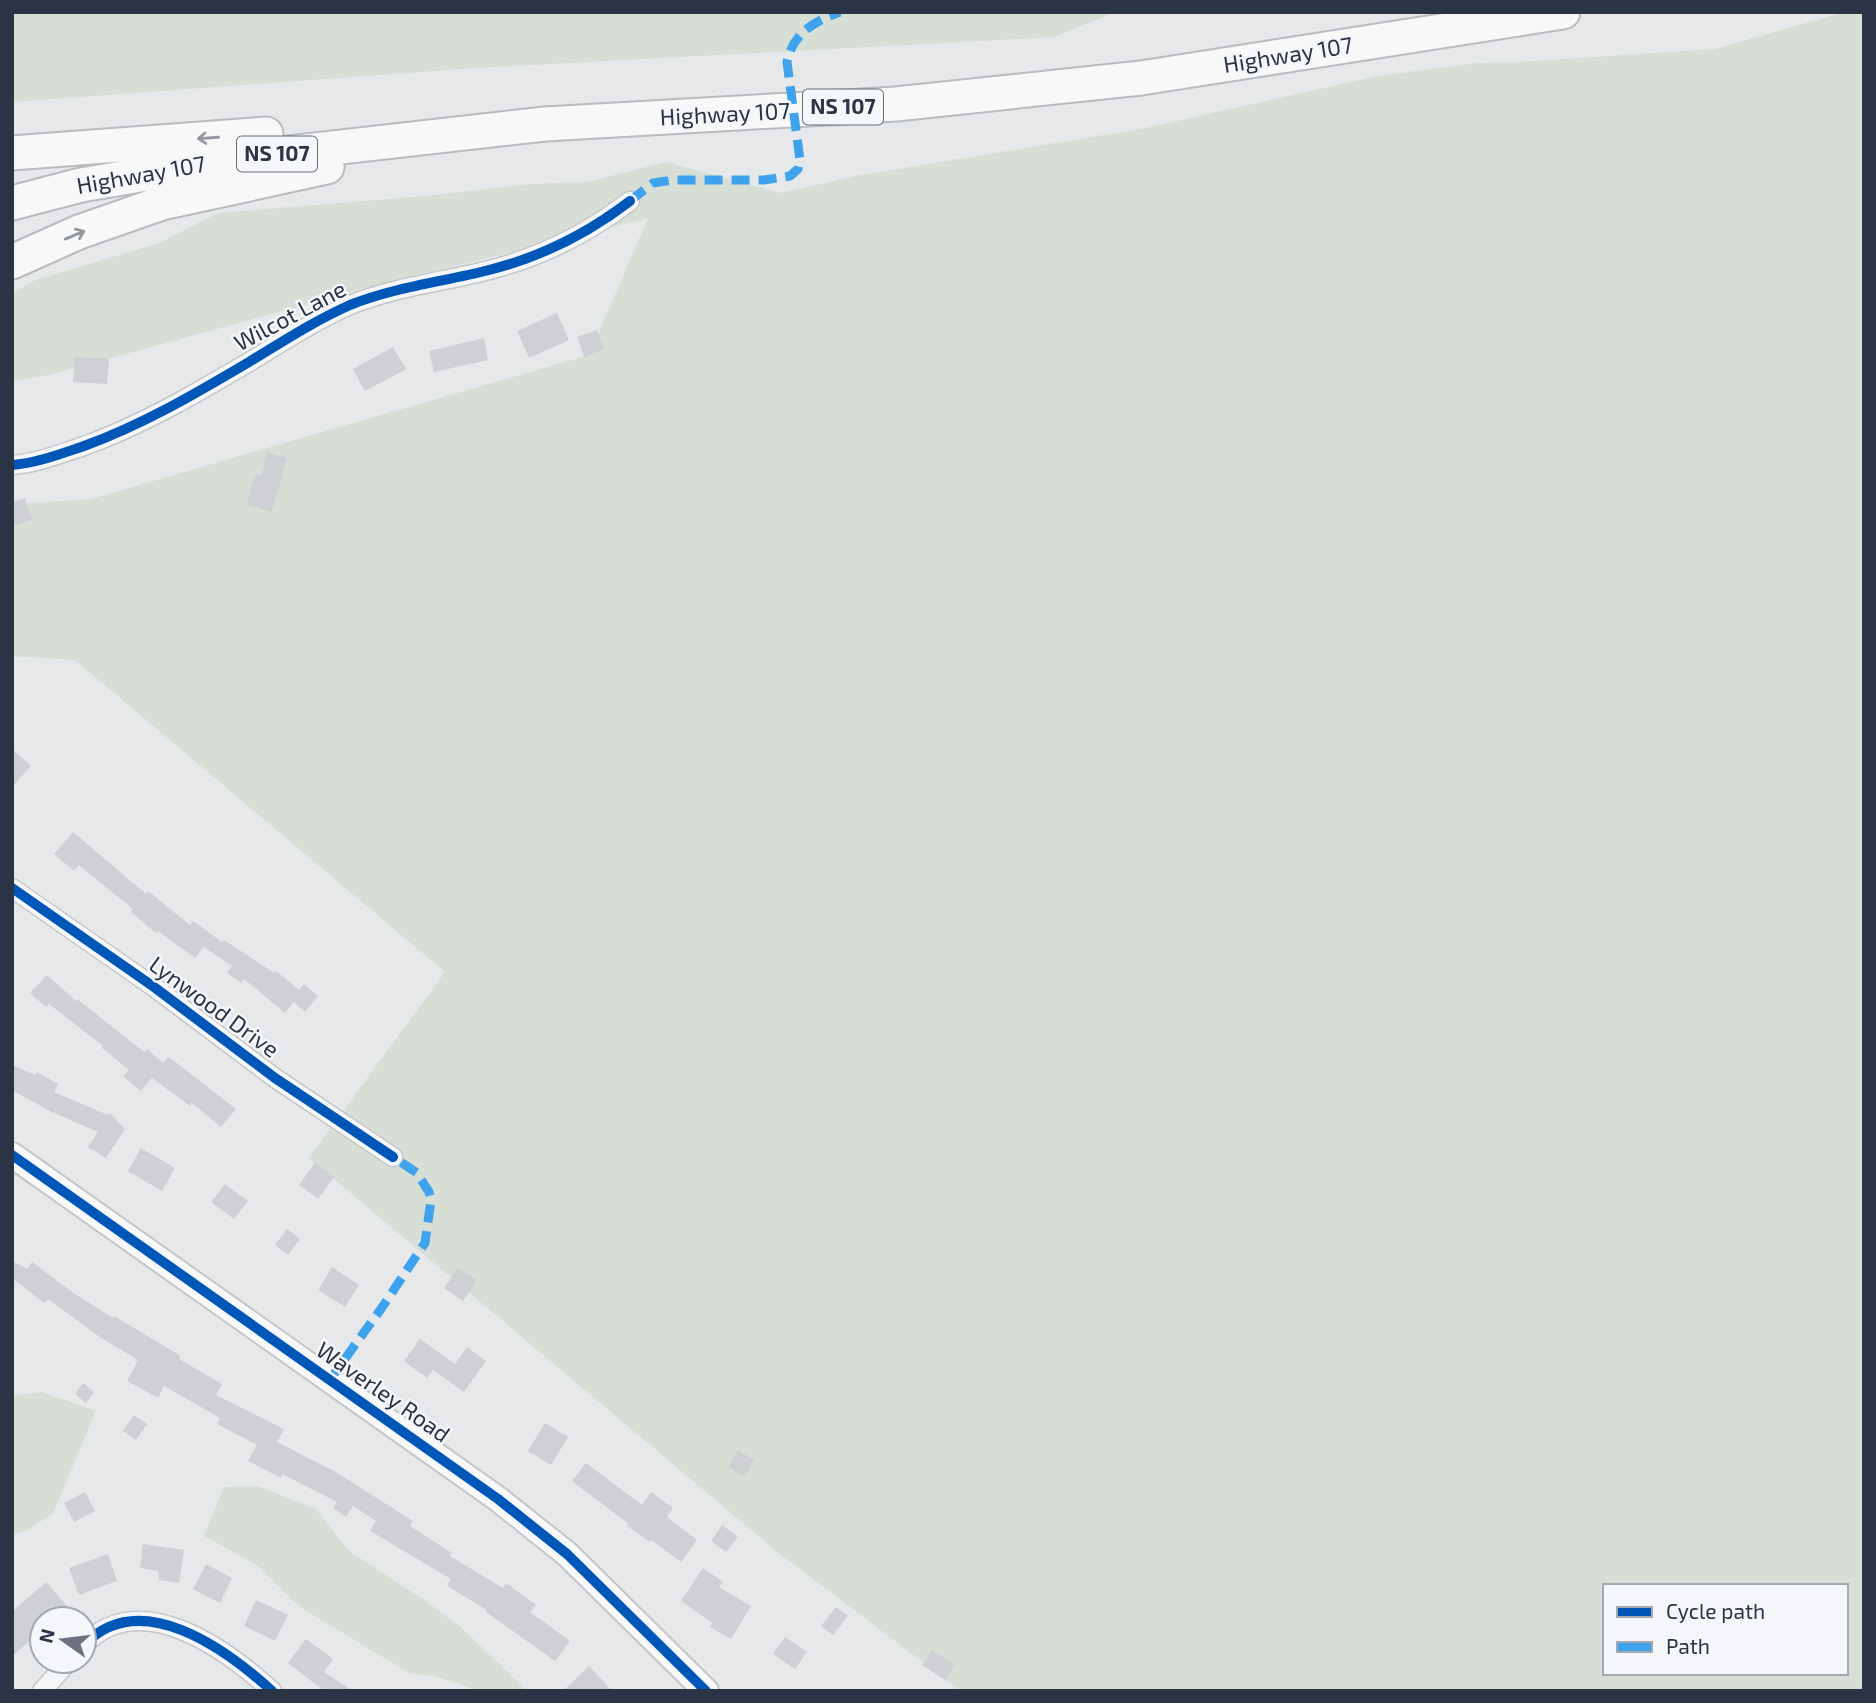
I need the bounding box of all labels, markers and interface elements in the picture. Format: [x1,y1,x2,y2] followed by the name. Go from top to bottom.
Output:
[1221,30,1355,78] street label: Highway 107
[803,90,883,124] road number: NS 107
[659,96,791,130] street label: Highway 107
[197,132,220,145] one-way arrow
[237,136,317,172] road number: NS 107
[74,149,208,199] street label: Highway 107
[63,228,85,241] one-way arrow
[229,274,350,356] street label: Wilcot Lane
[144,950,285,1063] street label: Lynwood Drive
[311,1335,456,1448] street label: Waverley Road
[1603,1584,1848,1675] legend
[1666,1598,1765,1623] text: Cycle path
[28,1605,98,1675] north arrow
[33,1626,59,1645] text: N
[1666,1633,1710,1658] text: Path

